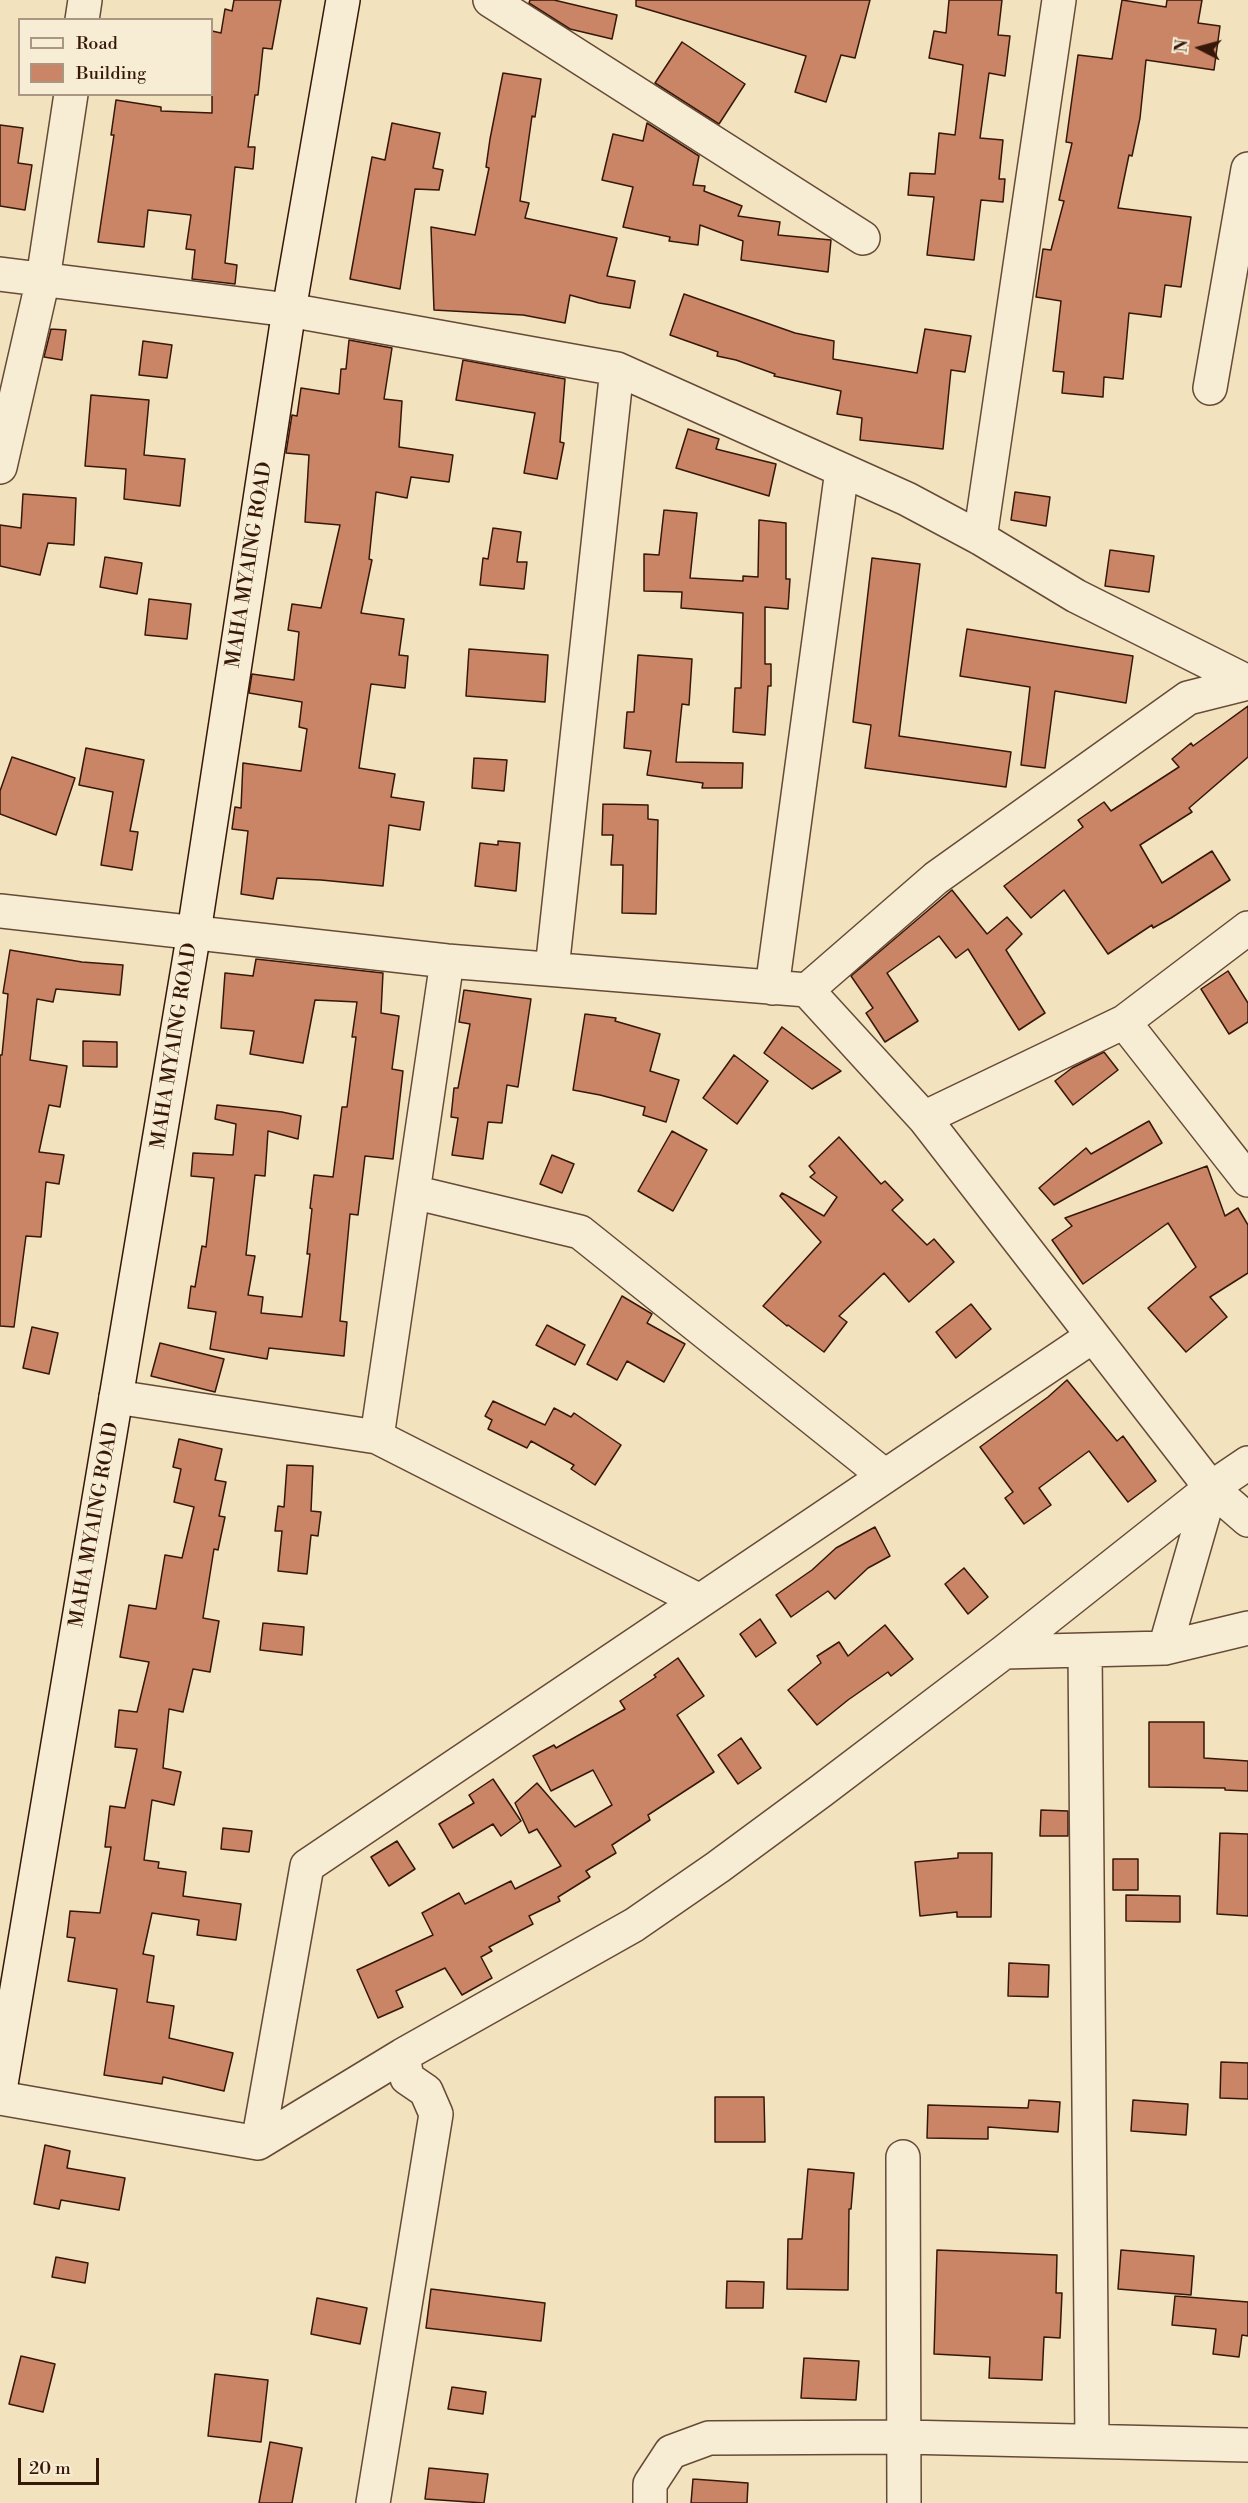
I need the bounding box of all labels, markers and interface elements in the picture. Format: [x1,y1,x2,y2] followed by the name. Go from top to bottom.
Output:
[18,18,213,96] legend
[1170,18,1230,78] north arrow
[76,32,118,55] text: Road
[1171,39,1193,53] text: N
[76,62,146,85] text: Building
[222,460,278,670] street label: MAHA MYAING ROAD
[147,941,203,1151] street label: MAHA MYAING ROAD
[65,1420,125,1630] street label: MAHA MYAING ROAD
[21,2446,102,2484] scale bar
[29,2457,71,2480] text: 20 m

